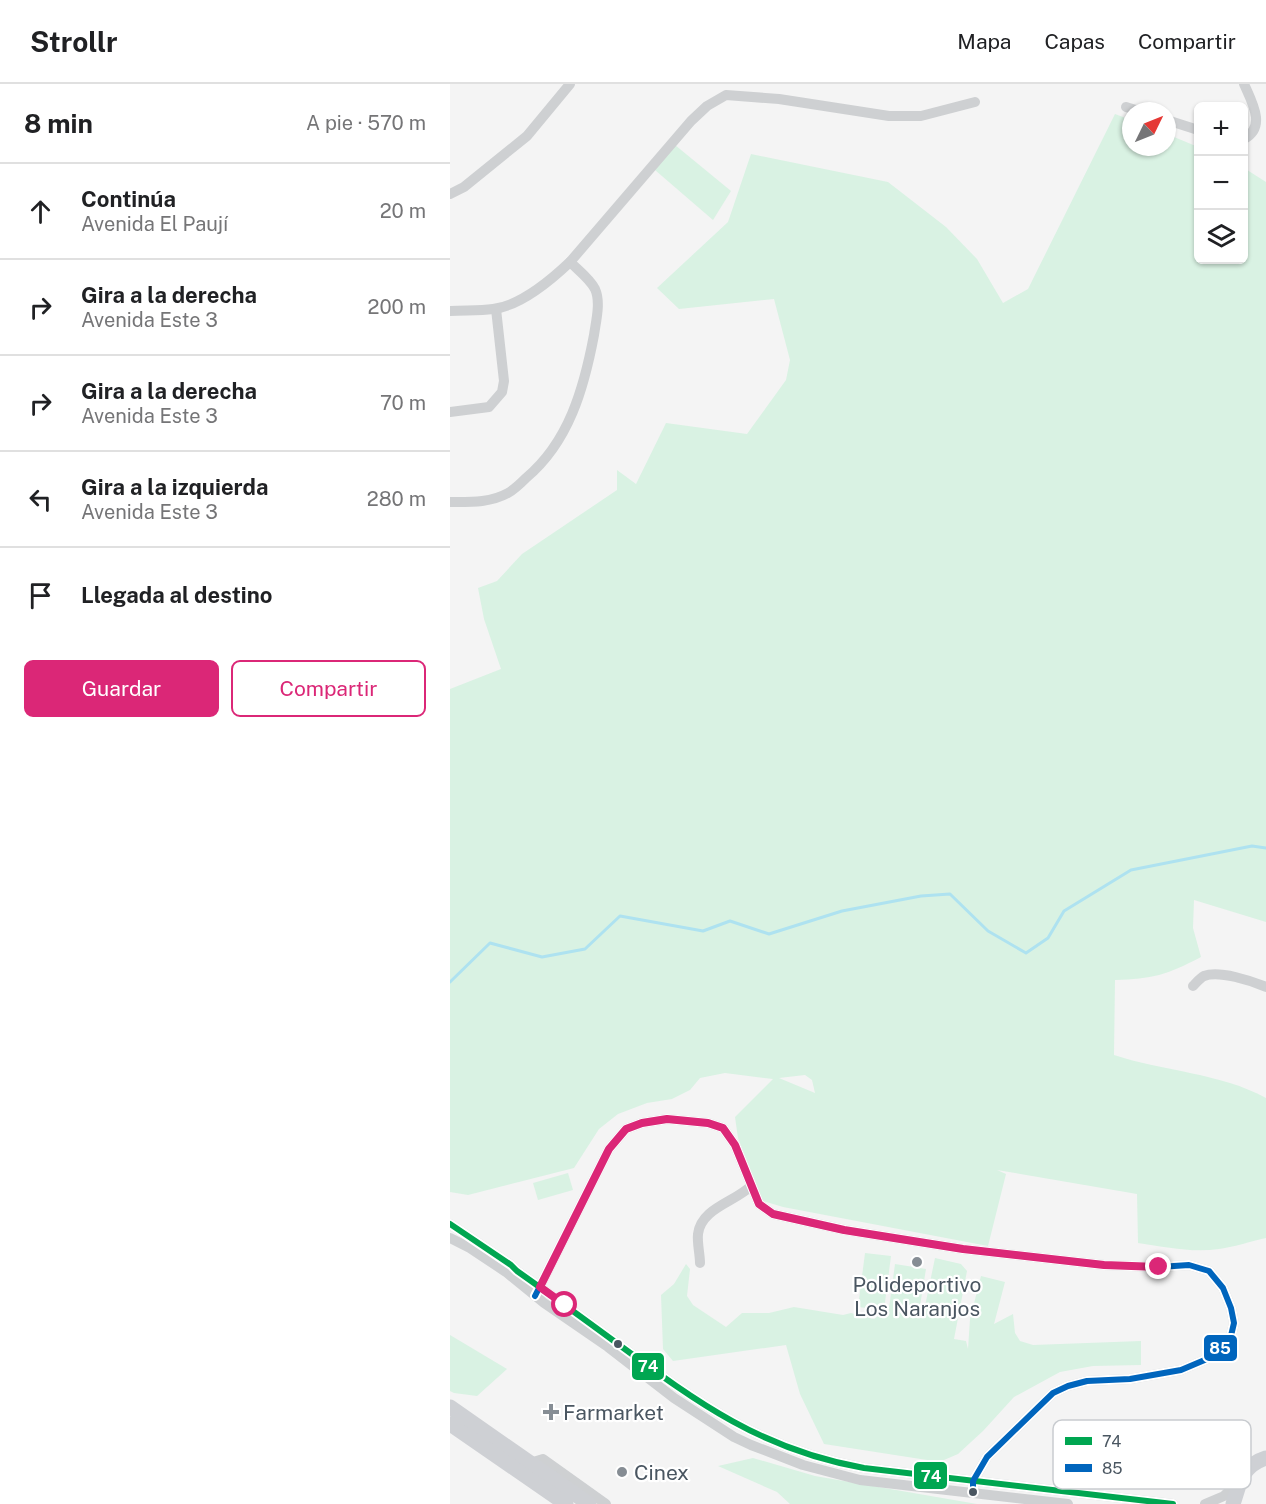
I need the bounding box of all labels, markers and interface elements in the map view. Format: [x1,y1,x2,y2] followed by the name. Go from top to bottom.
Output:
[30,25,118,58] text: Strollr
[957,29,1011,54] text: Mapa
[1044,29,1105,54] text: Capas
[1138,29,1236,54] text: Compartir
[1122,102,1176,156] north arrow
[1194,102,1248,264] map controls
[1194,102,1248,156] button: +
[24,108,93,139] text: 8 min
[306,111,426,135] text: A pie · 570 m
[1194,156,1248,210] button: −
[81,186,176,212] text: Continúa
[24,195,57,228] icon: ahead
[380,199,426,223] text: 20 m
[1194,210,1248,264] button: layers
[81,212,228,236] text: Avenida El Paují
[81,282,257,308] text: Gira a la derecha
[24,291,57,324] icon: right
[368,295,426,319] text: 200 m
[81,308,218,332] text: Avenida Este 3
[81,378,257,404] text: Gira a la derecha
[24,387,57,420] icon: right
[380,391,426,415] text: 70 m
[81,404,218,428] text: Avenida Este 3
[81,474,268,500] text: Gira a la izquierda
[24,483,57,516] icon: left
[367,487,426,511] text: 280 m
[81,500,218,524] text: Avenida Este 3
[24,579,57,612] icon: arrive
[81,582,272,608] text: Llegada al destino
[24,660,219,717] button: Guardar
[231,660,426,717] button: Compartir
[1145,1253,1171,1279] route end
[910,1255,924,1269] marker: Polideportivo Los Naranjos
[853,1272,981,1321] place label: Polideportivo Los Naranjos
[551,1291,577,1317] route start
[1203,1334,1238,1362] line badge: 85
[612,1338,624,1350] unlabelled marker
[1209,1339,1231,1358] text: 85
[631,1352,665,1381] line badge: 74
[638,1357,659,1376] text: 74
[563,1400,664,1425] place label: Farmarket
[544,1405,558,1419] marker: Farmarket
[1053,1420,1251,1489] legend
[1102,1432,1121,1451] text: 74
[1102,1459,1123,1478] text: 85
[634,1460,689,1485] place label: Cinex
[913,1461,948,1490] line badge: 74
[615,1465,629,1479] marker: Cinex
[921,1467,942,1486] text: 74
[967,1486,979,1498] unlabelled marker

